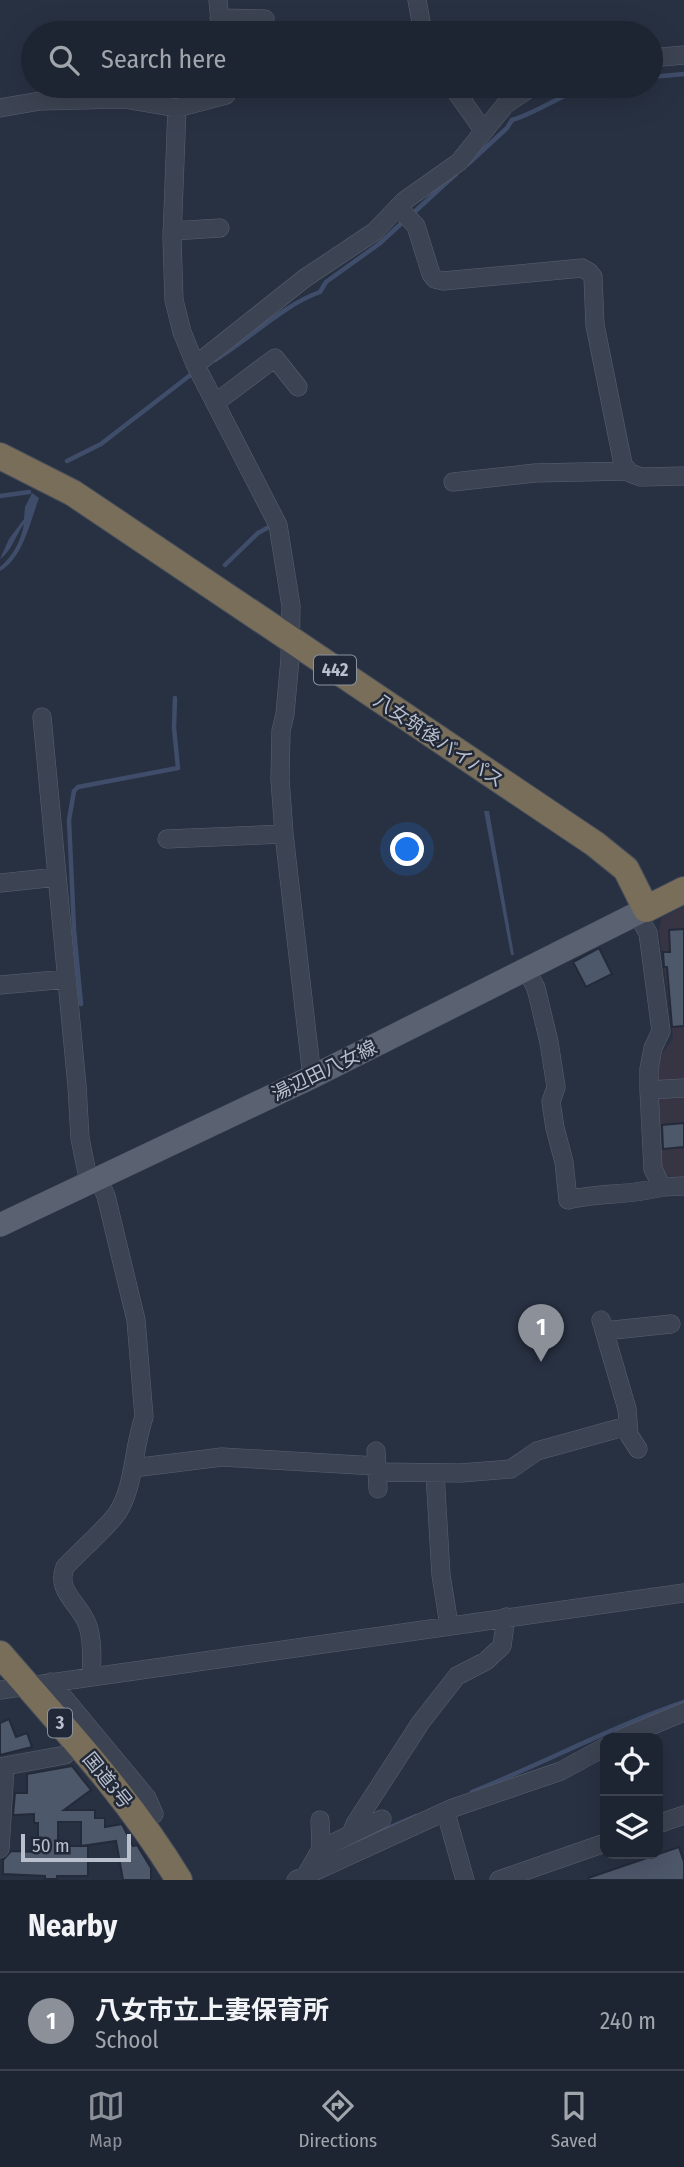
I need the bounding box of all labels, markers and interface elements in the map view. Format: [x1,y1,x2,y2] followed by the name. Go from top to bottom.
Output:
[21,21,663,98] search box
[45,41,83,79] icon: search
[101,44,226,75] text: Search here
[314,656,356,684] road number: 442
[369,688,508,792] street label: 八女筑後バイパス
[390,832,424,866] your location
[268,1035,380,1106] street label: 湯辺田八女線
[518,1304,564,1362] pin: 1
[48,1708,72,1738] road number: 3
[600,1733,663,1859] map controls
[600,1733,663,1796] button: locate
[78,1748,137,1813] street label: 国道3号
[600,1796,663,1859] button: layers
[21,1831,131,1863] scale bar
[32,1834,70,1857] text: 50 m
[28,1908,117,1944] text: Nearby
[95,1995,329,2026] text: 八女市立上妻保育所
[46,2007,56,2035] text: 1
[600,2007,656,2035] text: 240 m
[95,2026,159,2054] text: School
[87,2087,125,2152] tab: Map
[299,2087,377,2152] tab: Directions
[551,2087,597,2152] tab: Saved

